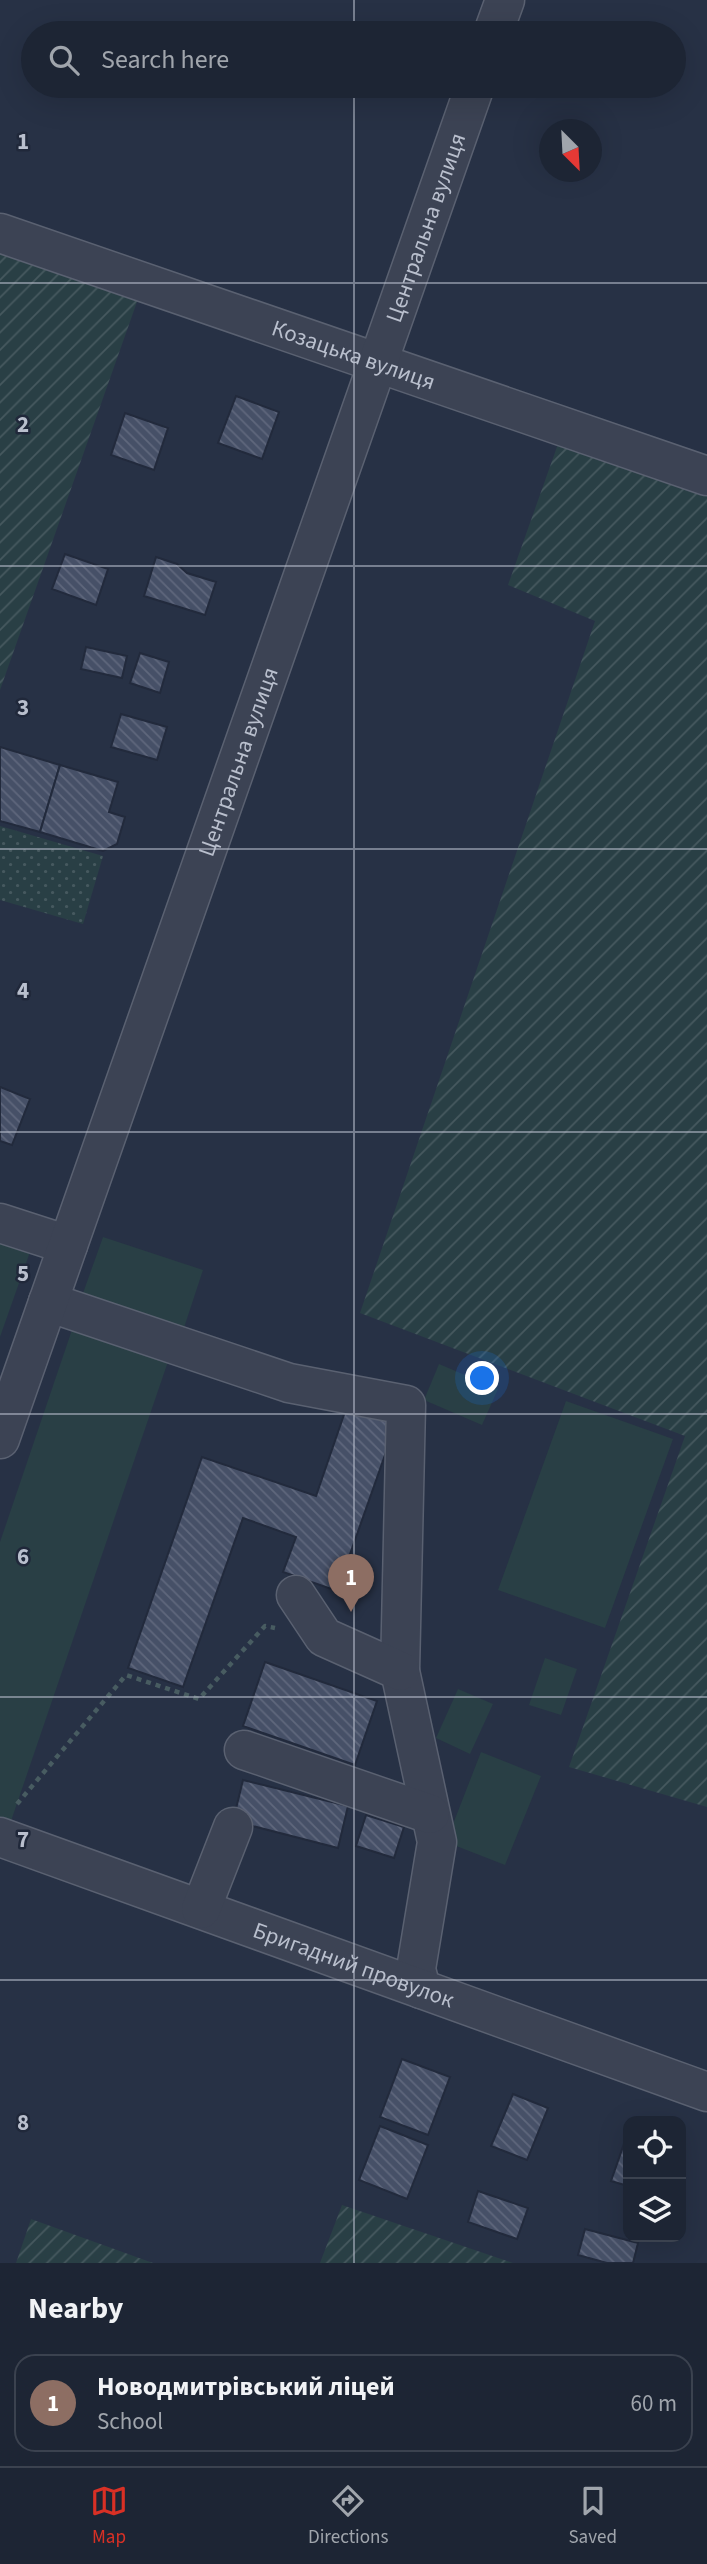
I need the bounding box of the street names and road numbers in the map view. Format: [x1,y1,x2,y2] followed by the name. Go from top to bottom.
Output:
[377,128,474,327] street label: Центральна вулиця
[268,311,440,398] street label: Козацька вулиця
[189,662,286,861] street label: Центральна вулиця
[249,1913,459,2016] street label: Бригадний провулок

